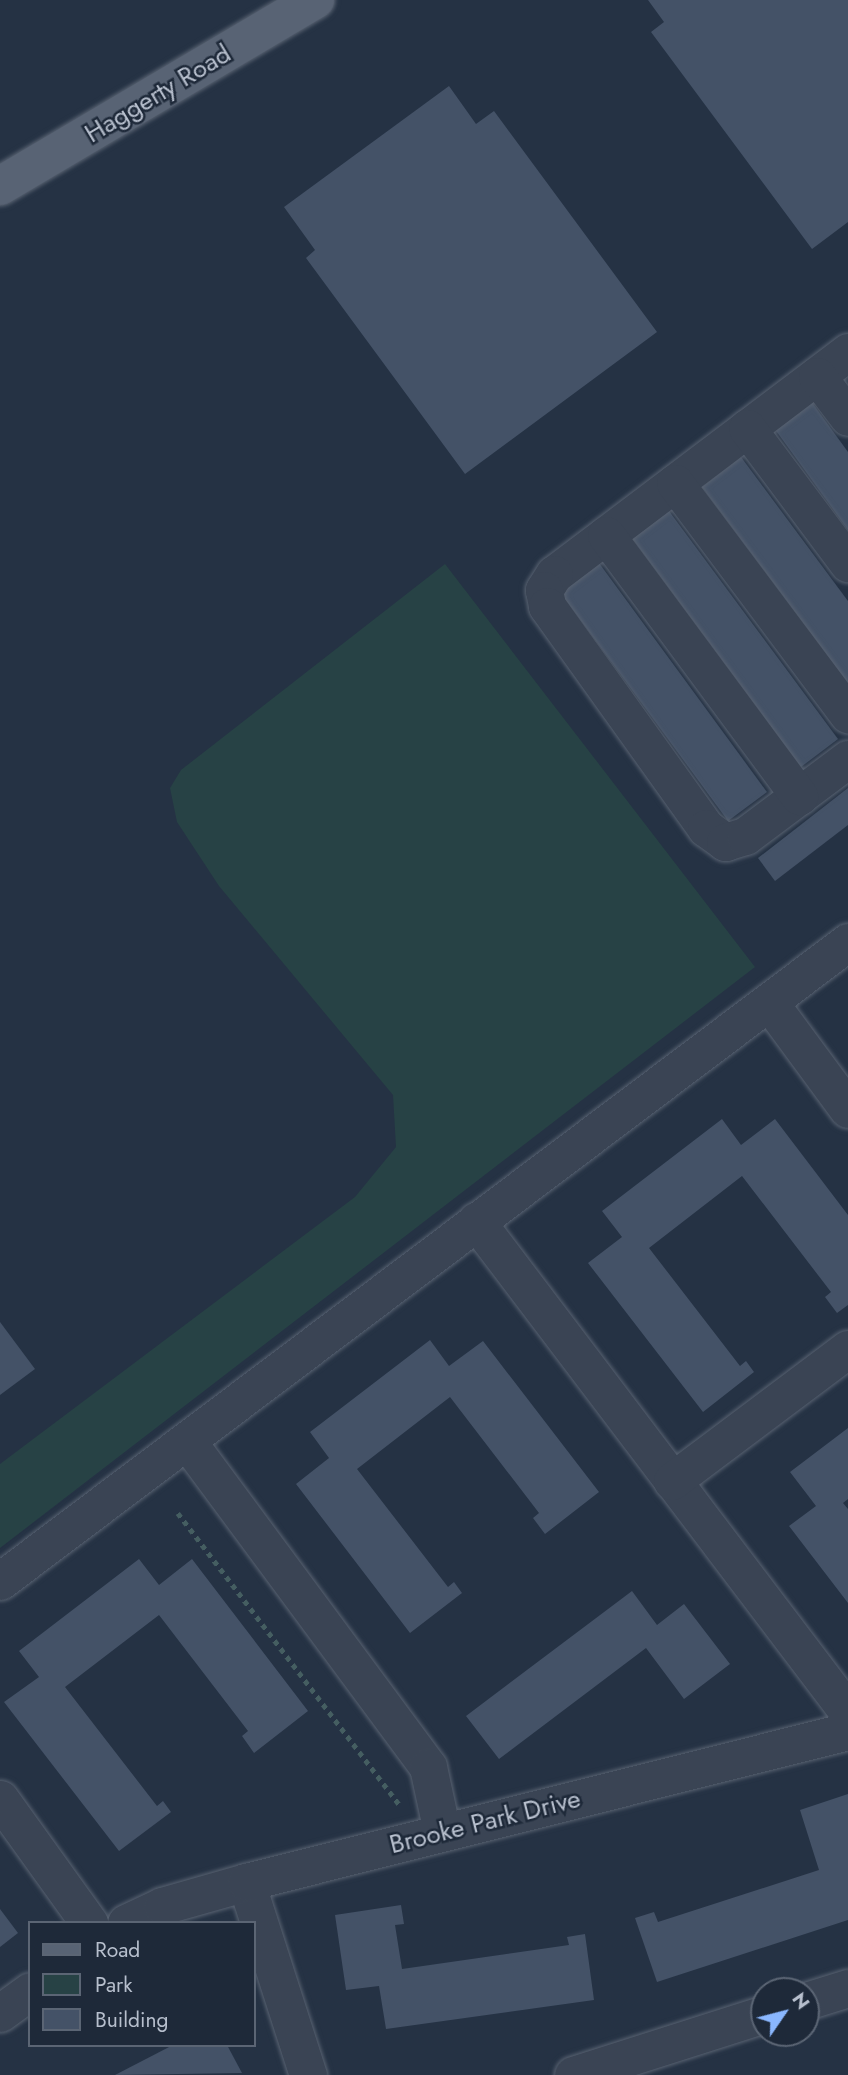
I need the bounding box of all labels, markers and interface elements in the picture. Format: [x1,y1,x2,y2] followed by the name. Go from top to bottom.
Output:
[79,38,237,150] street label: Haggerty Road
[386,1783,584,1861] street label: Brooke Park Drive
[28,1921,256,2047] legend
[95,1935,140,1965] text: Road
[95,1970,132,2000] text: Park
[750,1977,820,2047] north arrow
[786,1987,816,2015] text: N
[95,2005,168,2035] text: Building

